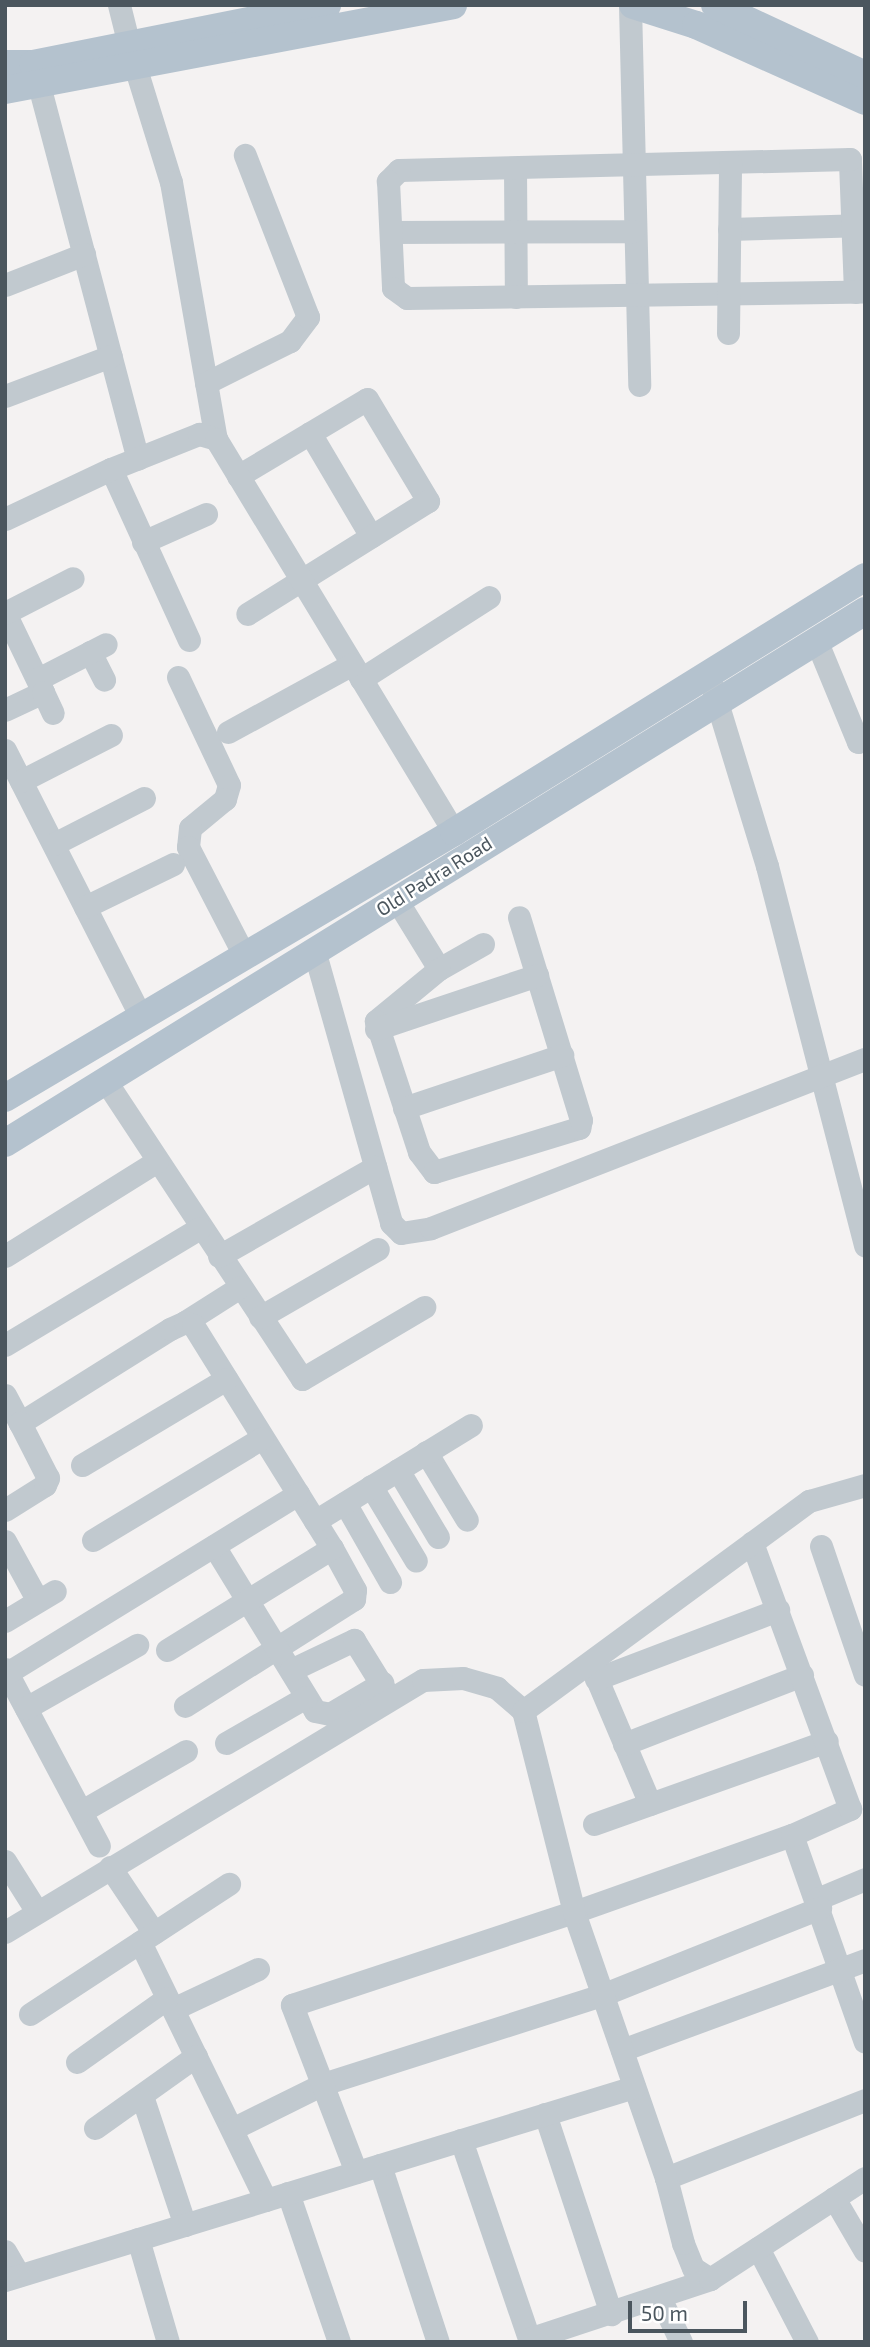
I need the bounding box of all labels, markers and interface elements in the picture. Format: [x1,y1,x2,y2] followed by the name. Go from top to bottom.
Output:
[372,831,496,921] street label: Old Padra Road
[632,2288,751,2332] scale bar
[641,2300,688,2325] text: 50 m

